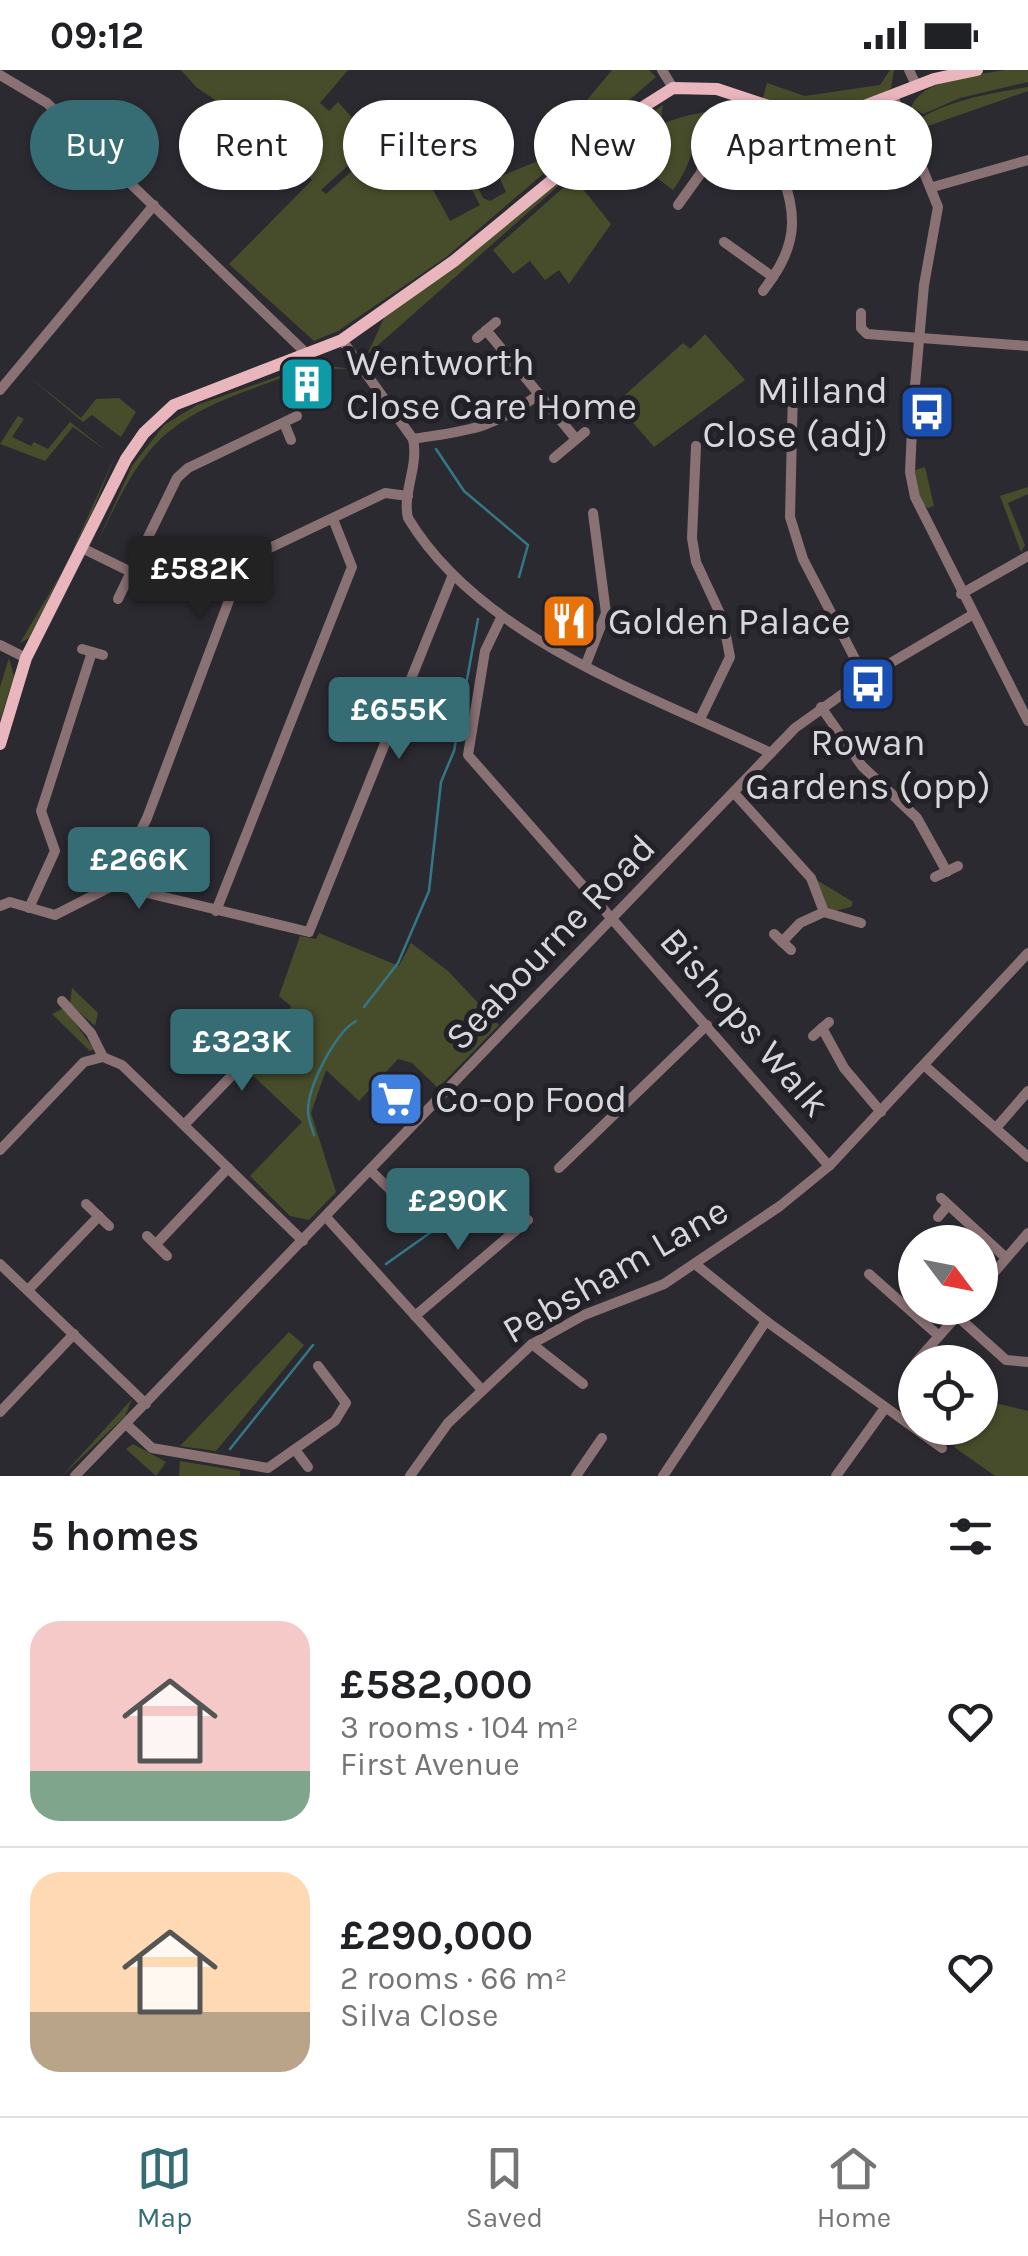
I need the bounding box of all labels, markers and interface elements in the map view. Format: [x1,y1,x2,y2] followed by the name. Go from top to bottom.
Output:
[50,13,144,58] text: 09:12
[30,100,159,190] chip: Buy
[179,100,323,190] chip: Rent
[343,100,514,190] chip: Filters
[534,100,671,190] chip: New
[691,100,932,190] chip: Apartment
[346,340,637,429] place label: Wentworth Close Care Home
[277,354,337,414] building icon: Wentworth Close Care Home
[702,368,888,457] place label: Milland Close (adj)
[897,382,957,442] bus stop icon: Milland Close (adj)
[130,536,270,621] pin: £582K
[151,550,249,587] text: £582K
[539,591,599,651] restaurant icon: Golden Palace
[608,599,851,644] place label: Golden Palace
[838,654,898,714] bus stop icon: Rowan Gardens (opp)
[329,677,469,762] pin: £655K
[351,691,447,728] text: £655K
[745,720,991,809] place label: Rowan Gardens (opp)
[436,825,665,1060] street label: Seabourne Road
[69,827,209,912] pin: £266K
[90,841,188,878] text: £266K
[650,919,839,1126] street label: Bishops Walk
[172,1009,312,1094] pin: £323K
[192,1023,292,1060] text: £323K
[366,1069,426,1129] supermarket icon: Co-op Food
[435,1077,627,1122] place label: Co-op Food
[388,1168,528,1253] pin: £290K
[408,1182,508,1219] text: £290K
[495,1188,736,1353] street label: Pebsham Lane
[898,1225,998,1325] north arrow
[898,1225,998,1445] map controls
[898,1345,998,1445] button: locate
[943,1509,998,1564] icon: filters
[30,1511,199,1561] text: 5 homes
[340,1659,533,1709] text: £582,000
[110,1661,230,1781] icon: home
[943,1694,998,1749] icon: heart
[340,1709,579,1746] text: 3 rooms · 104 m²
[340,1746,520,1783] text: First Avenue
[340,1910,533,1960] text: £290,000
[110,1912,230,2032] icon: home
[943,1945,998,2000] icon: heart
[340,1960,567,1997] text: 2 rooms · 66 m²
[340,1997,498,2034] text: Silva Close
[137,2141,192,2234] tab: Map
[466,2141,543,2234] tab: Saved
[817,2141,891,2234] tab: Home

